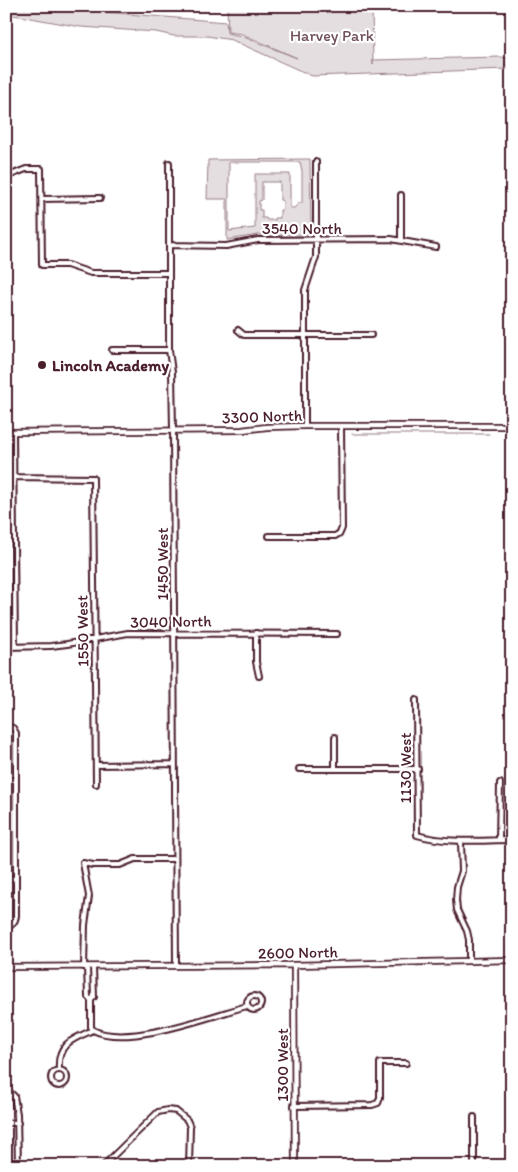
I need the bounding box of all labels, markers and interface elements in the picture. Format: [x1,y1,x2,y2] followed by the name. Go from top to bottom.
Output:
[290,26,374,45] park label: Harvey Park
[262,219,342,238] street label: 3540 North
[52,356,169,376] place label: Lincoln Academy
[36,359,48,371] marker: Lincoln Academy
[221,406,303,427] street label: 3300 North
[153,528,172,600] street label: 1450 West
[72,595,93,667] street label: 1550 West
[130,611,212,632] street label: 3040 North
[396,733,415,803] street label: 1130 West
[258,942,339,963] street label: 2600 North
[273,1028,292,1102] street label: 1300 West

